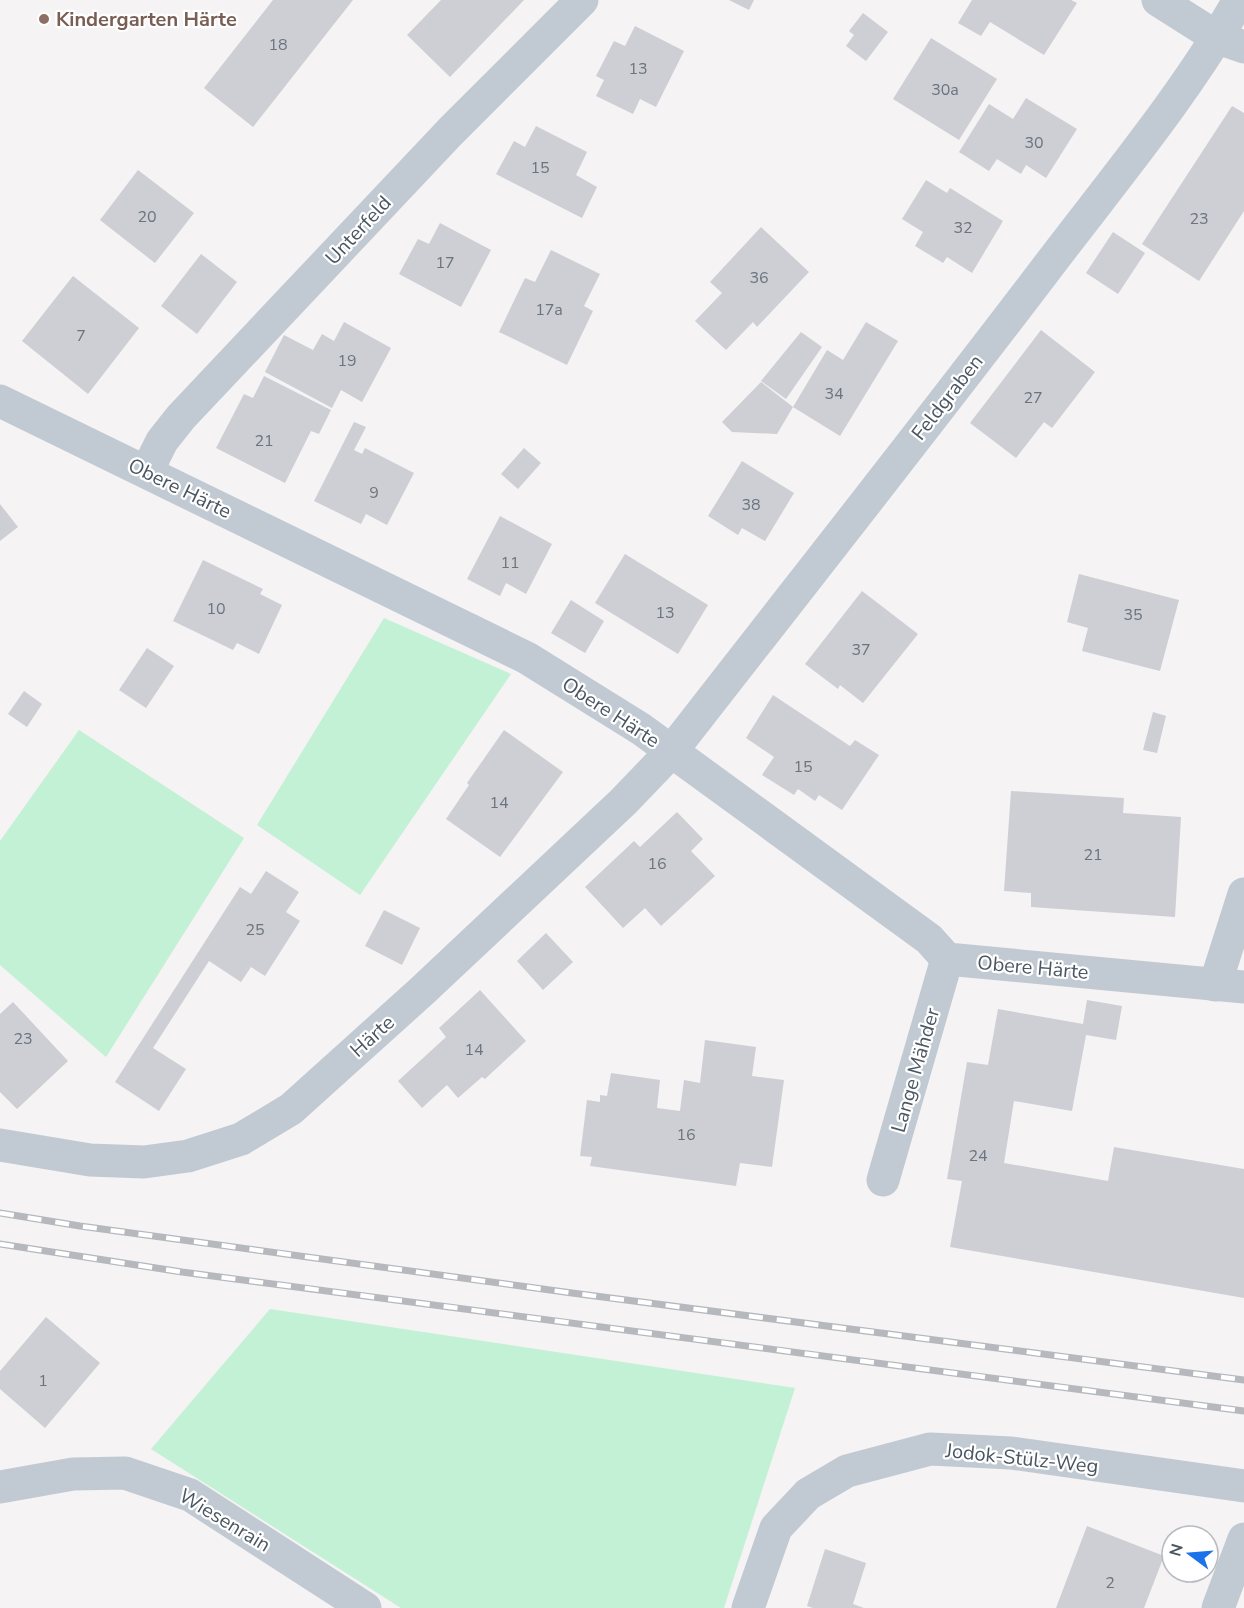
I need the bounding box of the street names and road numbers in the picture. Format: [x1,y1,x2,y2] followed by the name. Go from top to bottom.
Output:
[319,190,397,271] street label: Unterfeld
[905,349,989,446] street label: Feldgraben
[124,452,236,525] street label: Obere Härte
[557,671,665,754] street label: Obere Härte
[976,949,1090,986] street label: Obere Härte
[885,1004,946,1136] street label: Lange Mähder
[344,1009,400,1063] street label: Härte
[943,1437,1100,1480] street label: Jodok-Stülz-Weg
[174,1482,276,1558] street label: Wiesenrain

